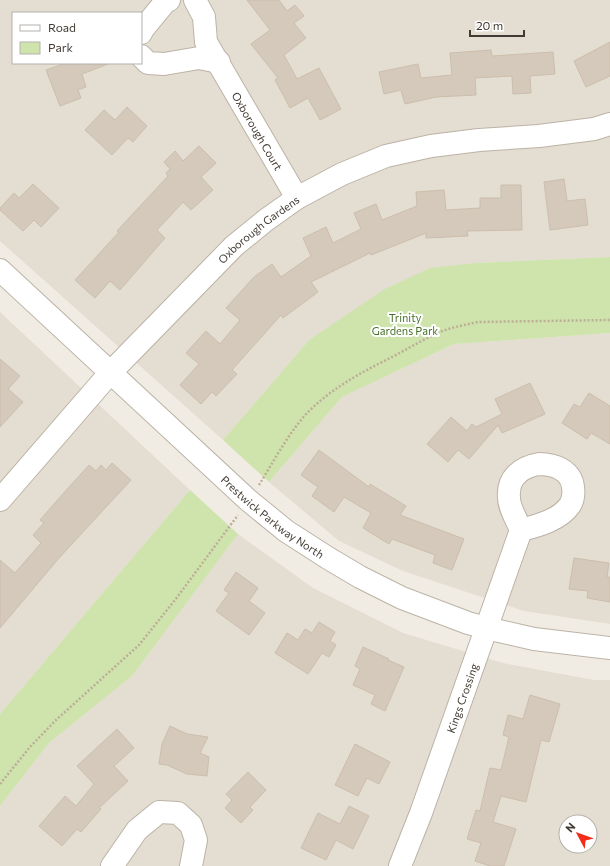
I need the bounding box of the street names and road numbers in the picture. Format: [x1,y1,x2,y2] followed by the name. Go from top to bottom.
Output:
[230,89,286,173] street label: Oxborough Court
[215,192,301,265] street label: Oxborough Gardens
[219,472,327,560] street label: Prestwick Parkway North
[443,661,480,735] street label: Kings Crossing

